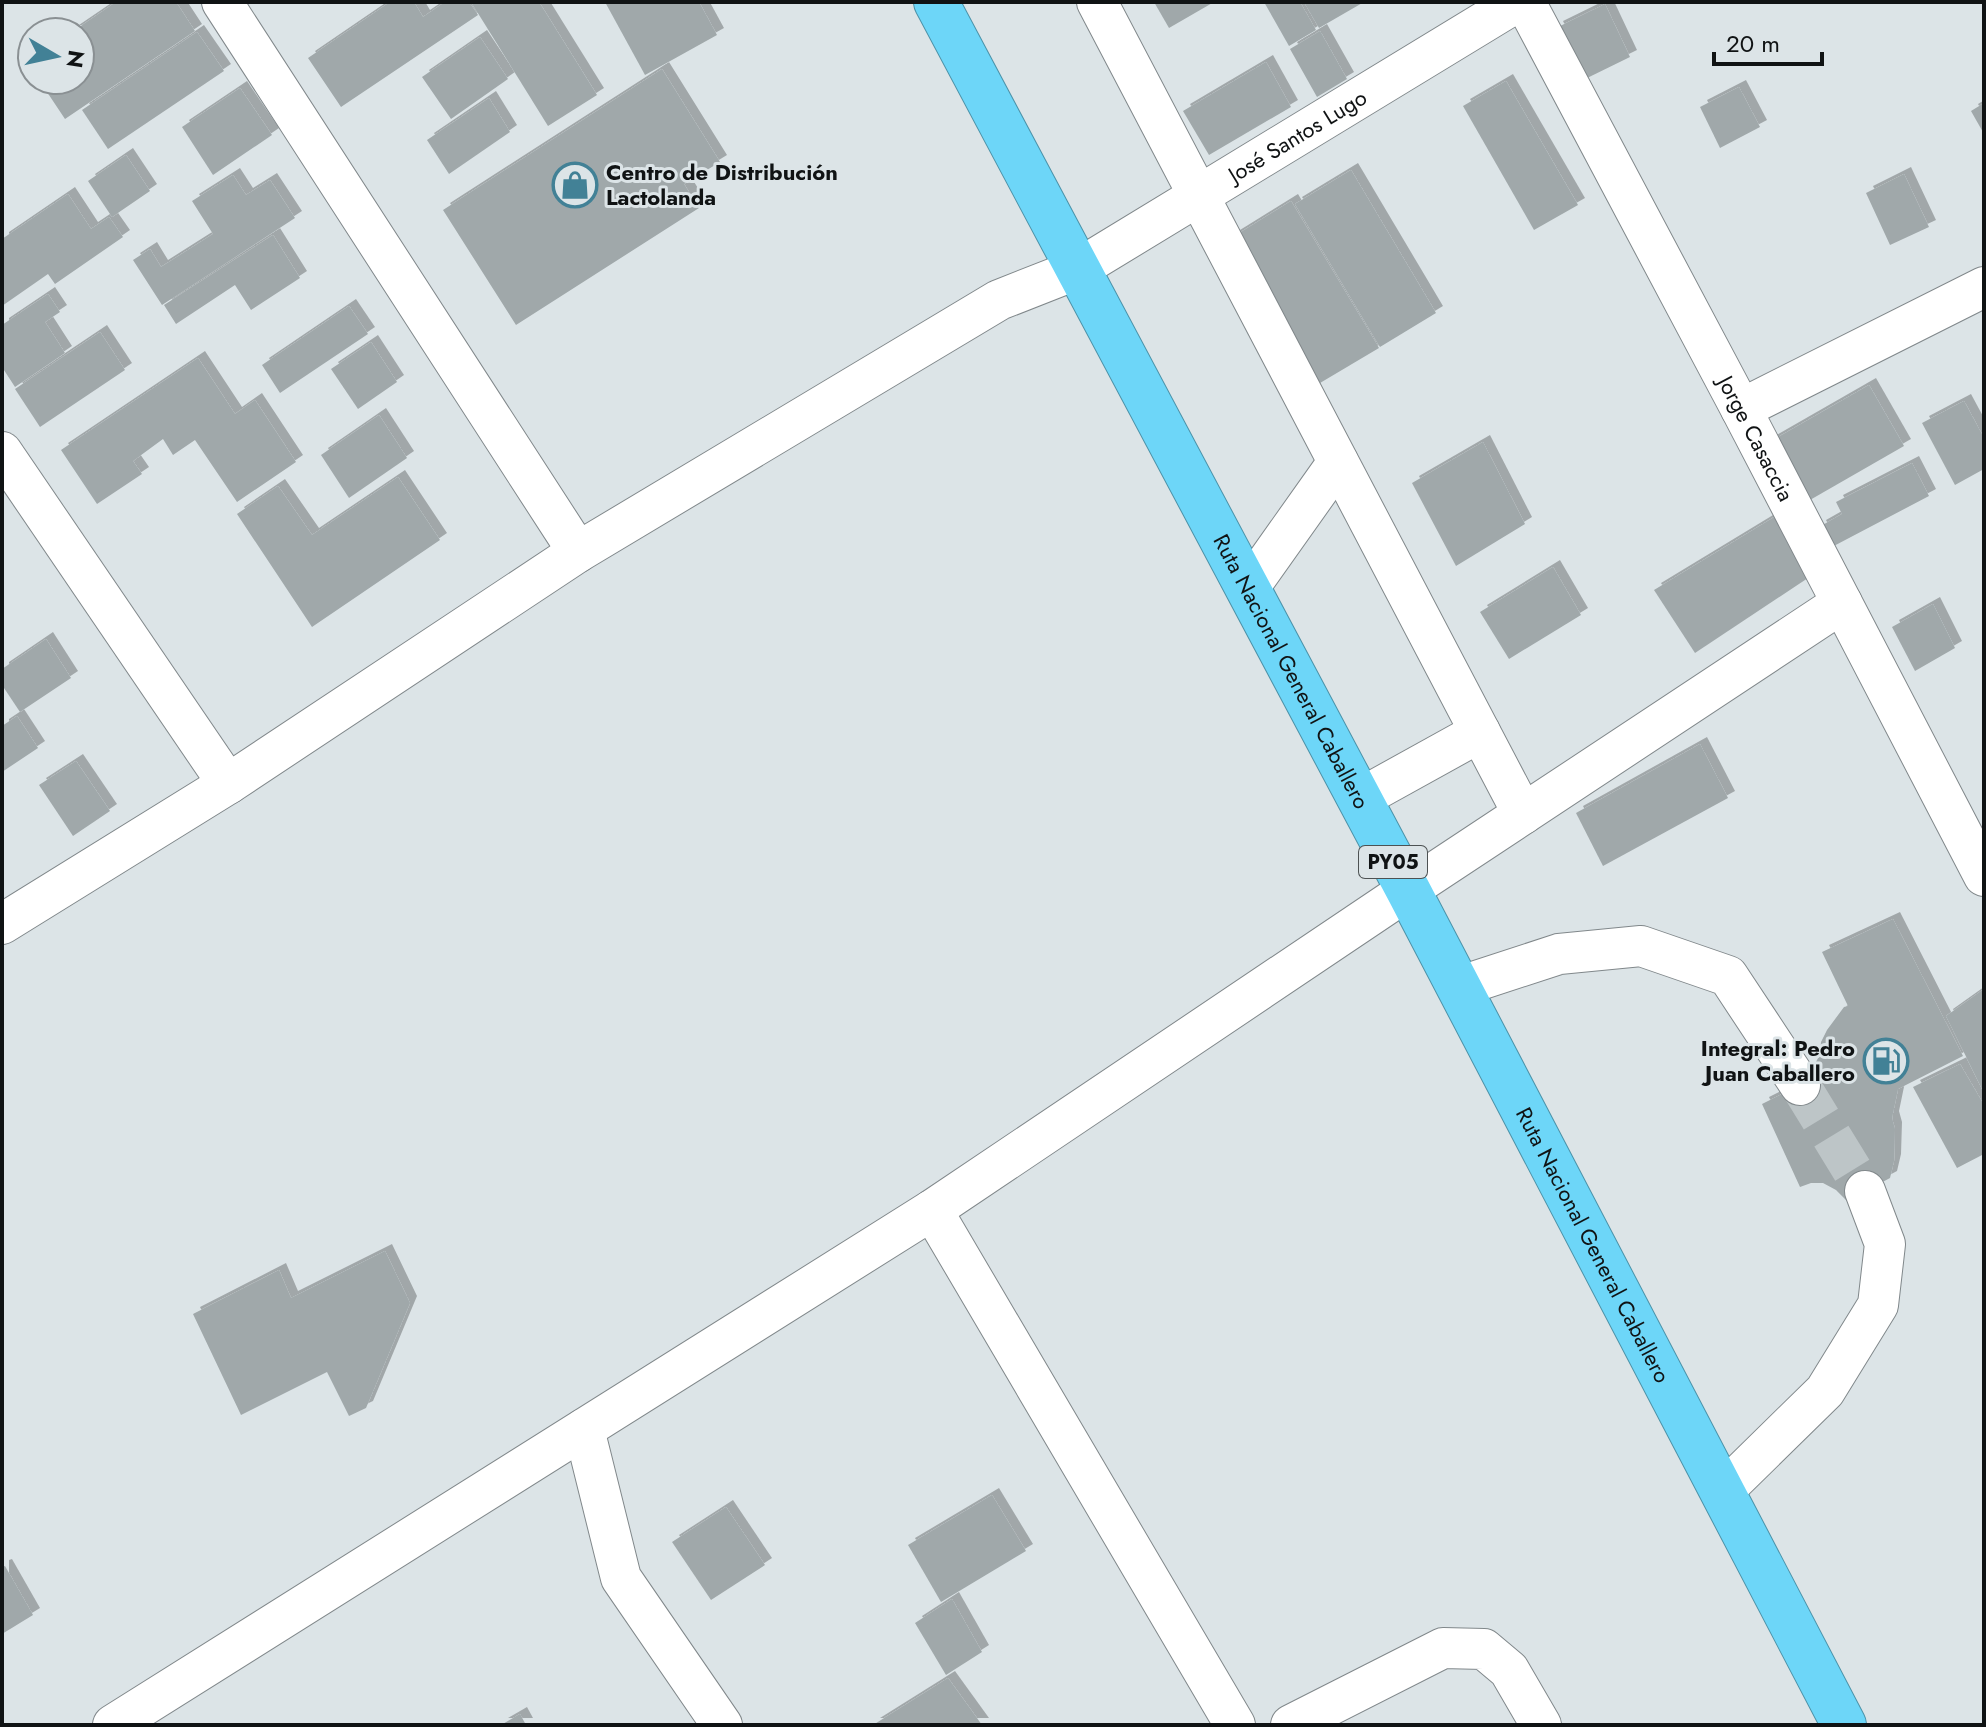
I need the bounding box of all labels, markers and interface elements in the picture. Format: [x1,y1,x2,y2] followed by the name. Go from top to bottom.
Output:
[16,16,96,96] north arrow
[1714,16,1822,66] scale bar
[1726,26,1780,61] text: 20 m
[59,48,93,70] text: N
[1220,81,1373,192] street label: José Santos Lugo
[606,156,838,213] place label: Centro de Distribución Lactolanda
[551,161,599,209] shop icon: Centro de Distribución Lactolanda
[1709,367,1802,507] street label: Jorge Casaccia
[1206,528,1378,814] street label: Ruta Nacional General Caballero
[1359,846,1427,878] road number: PY05
[1701,1032,1855,1089] place label: Integral: Pedro Juan Caballero
[1862,1037,1910,1085] fuel station icon: Integral: Pedro Juan Caballero
[1508,1102,1678,1388] street label: Ruta Nacional General Caballero

